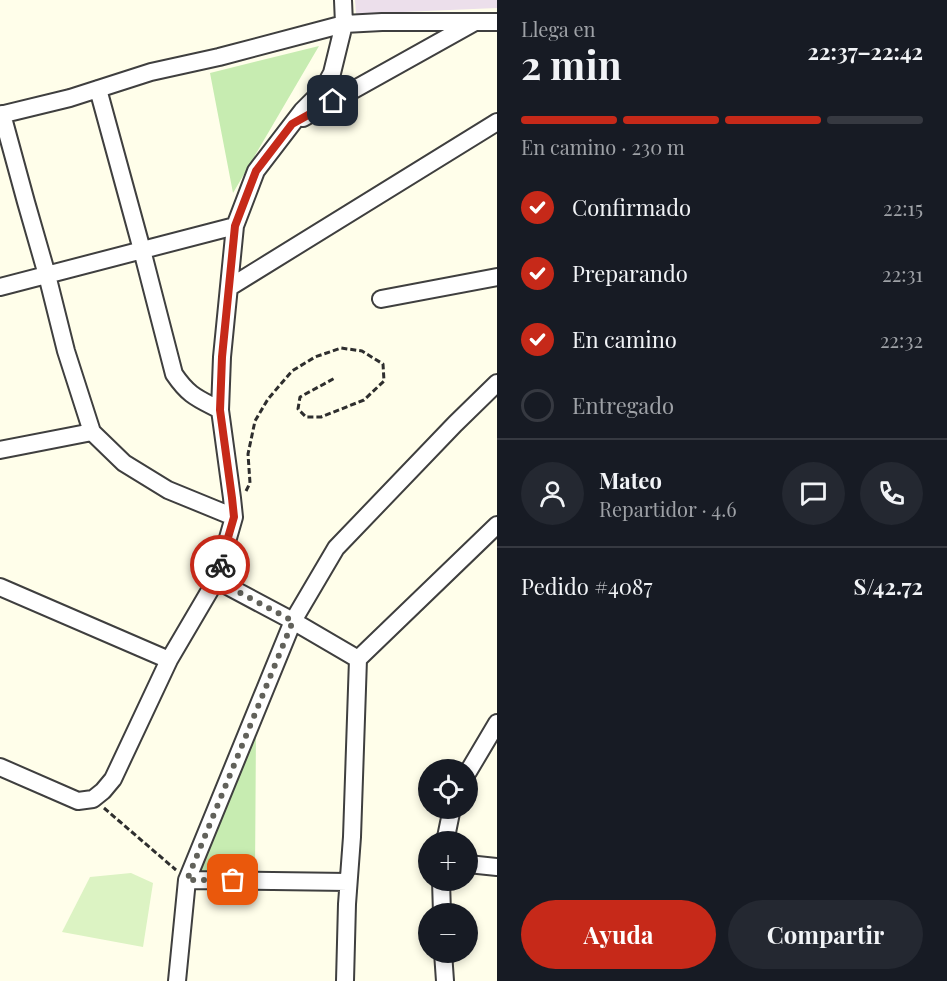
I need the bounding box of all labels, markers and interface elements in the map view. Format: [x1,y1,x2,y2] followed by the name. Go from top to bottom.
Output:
[521,15,596,42] text: Llega en
[808,36,923,66] text: 22:37–22:42
[521,38,622,90] text: 2 min
[307,75,358,126] pin
[316,84,349,117] icon: home
[521,133,685,160] text: En camino · 230 m
[521,191,554,224] icon: check
[572,192,691,222] text: Confirmado
[883,194,923,221] text: 22:15
[521,257,554,290] icon: check
[572,258,688,288] text: Preparando
[882,260,923,287] text: 22:31
[521,323,554,356] icon: check
[572,324,677,354] text: En camino
[880,326,923,353] text: 22:32
[572,390,674,420] text: Entregado
[521,462,584,525] button: person
[782,462,845,525] button: chat
[860,462,923,525] button: phone
[599,465,662,495] text: Mateo
[599,495,737,522] text: Repartidor · 4.6
[190,535,250,595] courier
[204,549,237,582] icon: bike
[521,571,652,601] text: Pedido #4087
[854,571,923,601] text: S/42.72
[418,759,478,963] map controls
[418,759,478,819] button: locate
[418,831,478,891] button: +
[207,854,258,905] pin
[216,863,249,896] icon: bag
[521,900,716,969] button: Ayuda
[728,900,923,969] button: Compartir
[418,903,478,963] button: −

